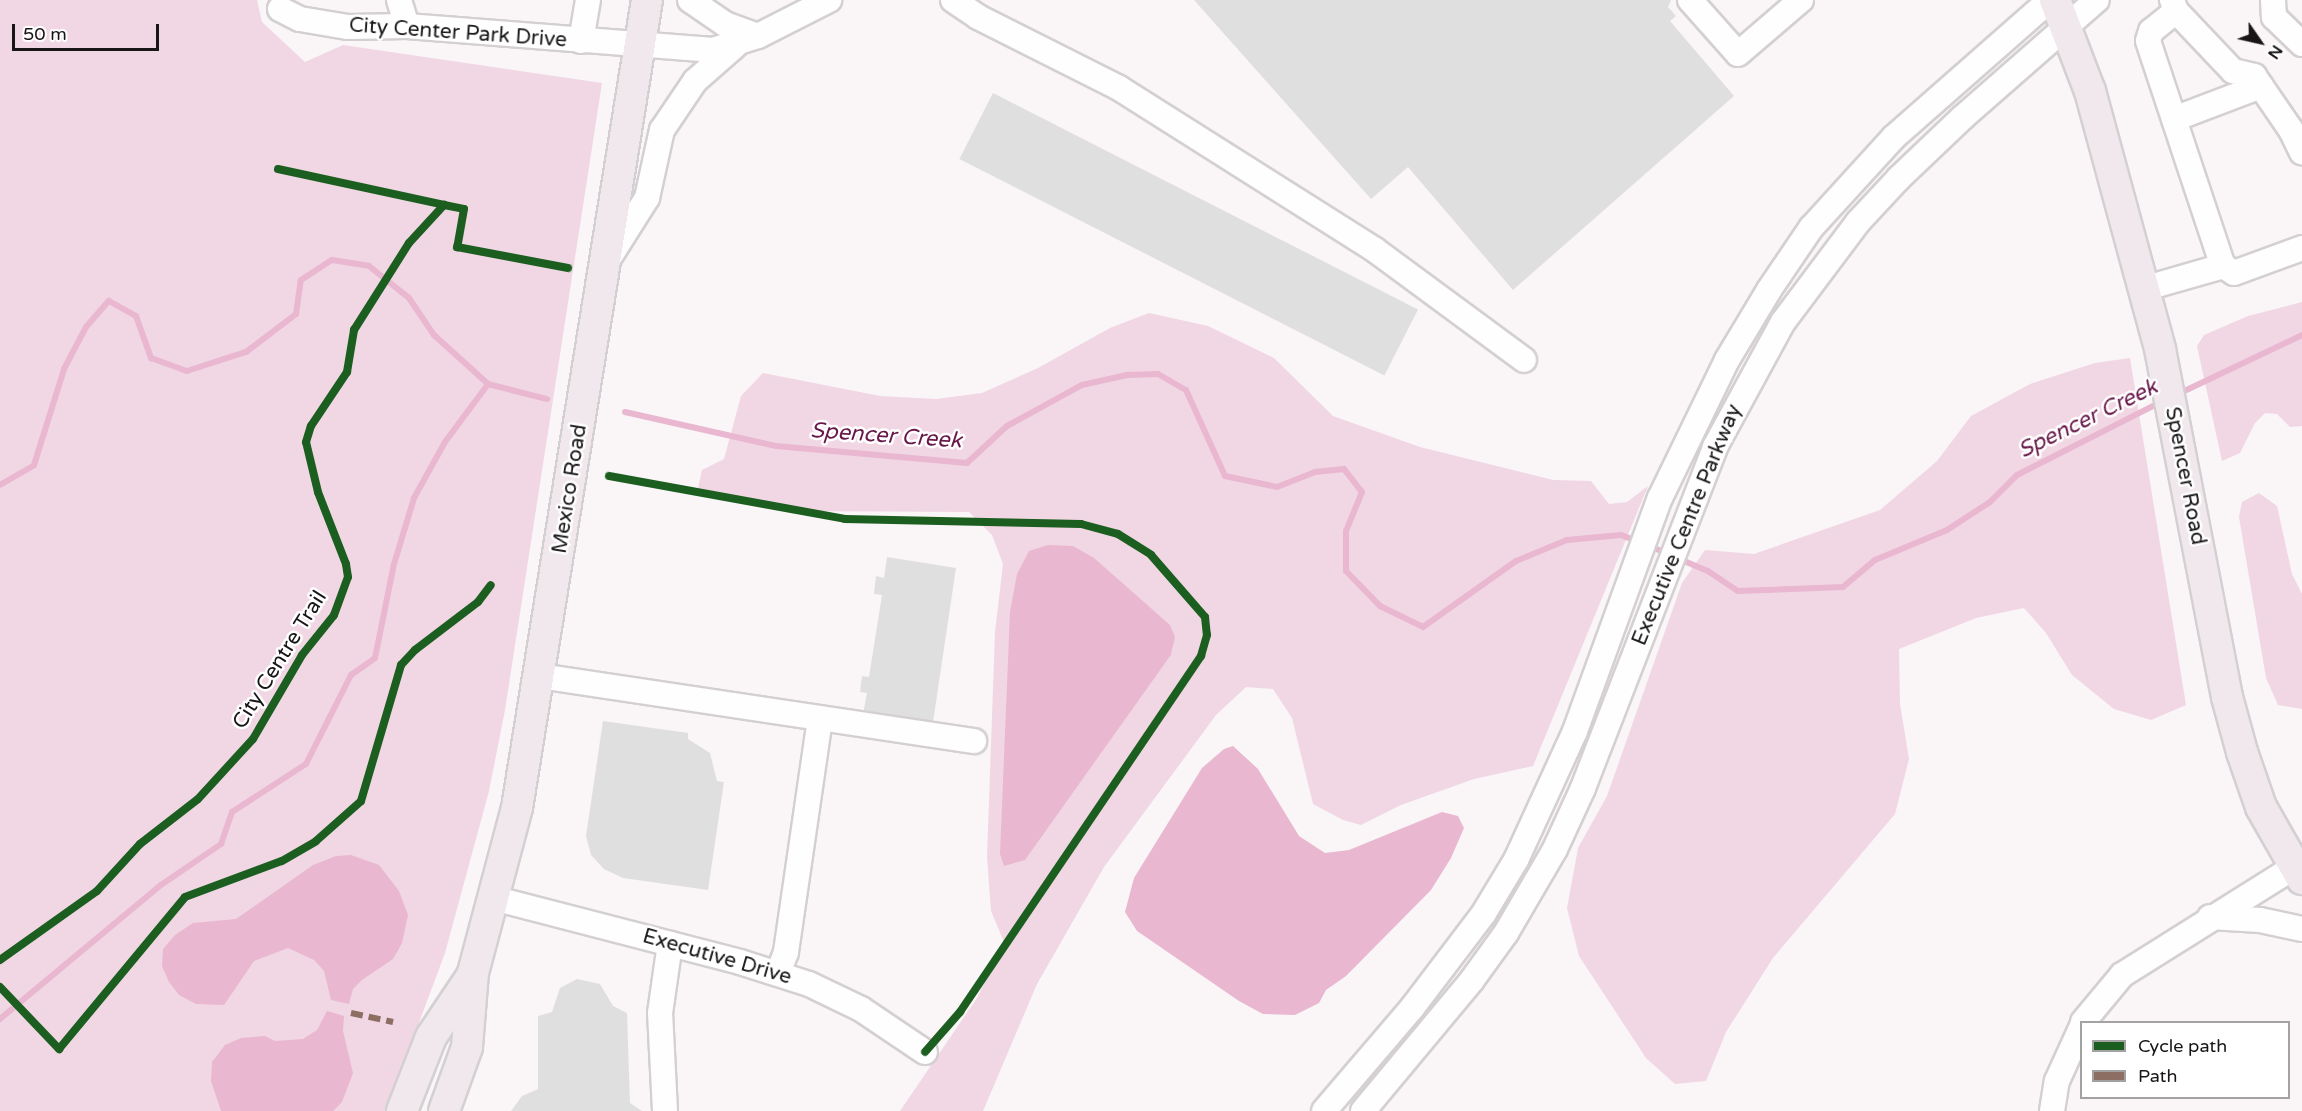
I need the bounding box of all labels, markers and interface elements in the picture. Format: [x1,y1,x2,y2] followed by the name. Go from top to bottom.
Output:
[15,12,162,50] scale bar
[2230,12,2290,72] north arrow
[348,13,568,53] street label: City Center Park Drive
[23,23,67,45] text: 50 m
[2263,41,2287,63] text: N
[2014,374,2162,464] water label: Spencer Creek
[1627,401,1747,649] street label: Executive Centre Parkway
[2159,405,2211,547] street label: Spencer Road
[810,418,962,454] water label: Spencer Creek
[547,423,593,555] street label: Mexico Road
[227,586,333,734] street label: City Centre Trail
[640,924,794,990] street label: Executive Drive
[2080,1021,2290,1099] legend
[2138,1035,2227,1057] text: Cycle path
[2138,1065,2177,1087] text: Path

